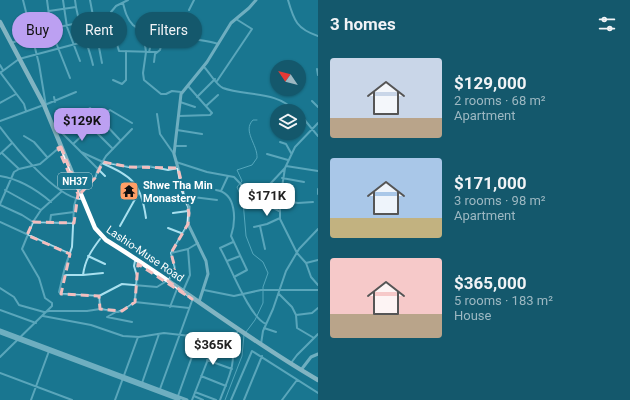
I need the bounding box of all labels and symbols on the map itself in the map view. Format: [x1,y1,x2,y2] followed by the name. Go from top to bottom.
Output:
[270,60,306,96] north arrow
[54,108,110,142] pin: $129K
[58,173,92,189] road number: NH37
[143,179,213,205] place label: Shwe Tha Min Monastery
[118,180,140,202] temple icon: Shwe Tha Min Monastery
[239,183,295,217] pin: $171K
[104,223,186,285] street label: Lashio-Muse Road
[185,332,241,366] pin: $365K

